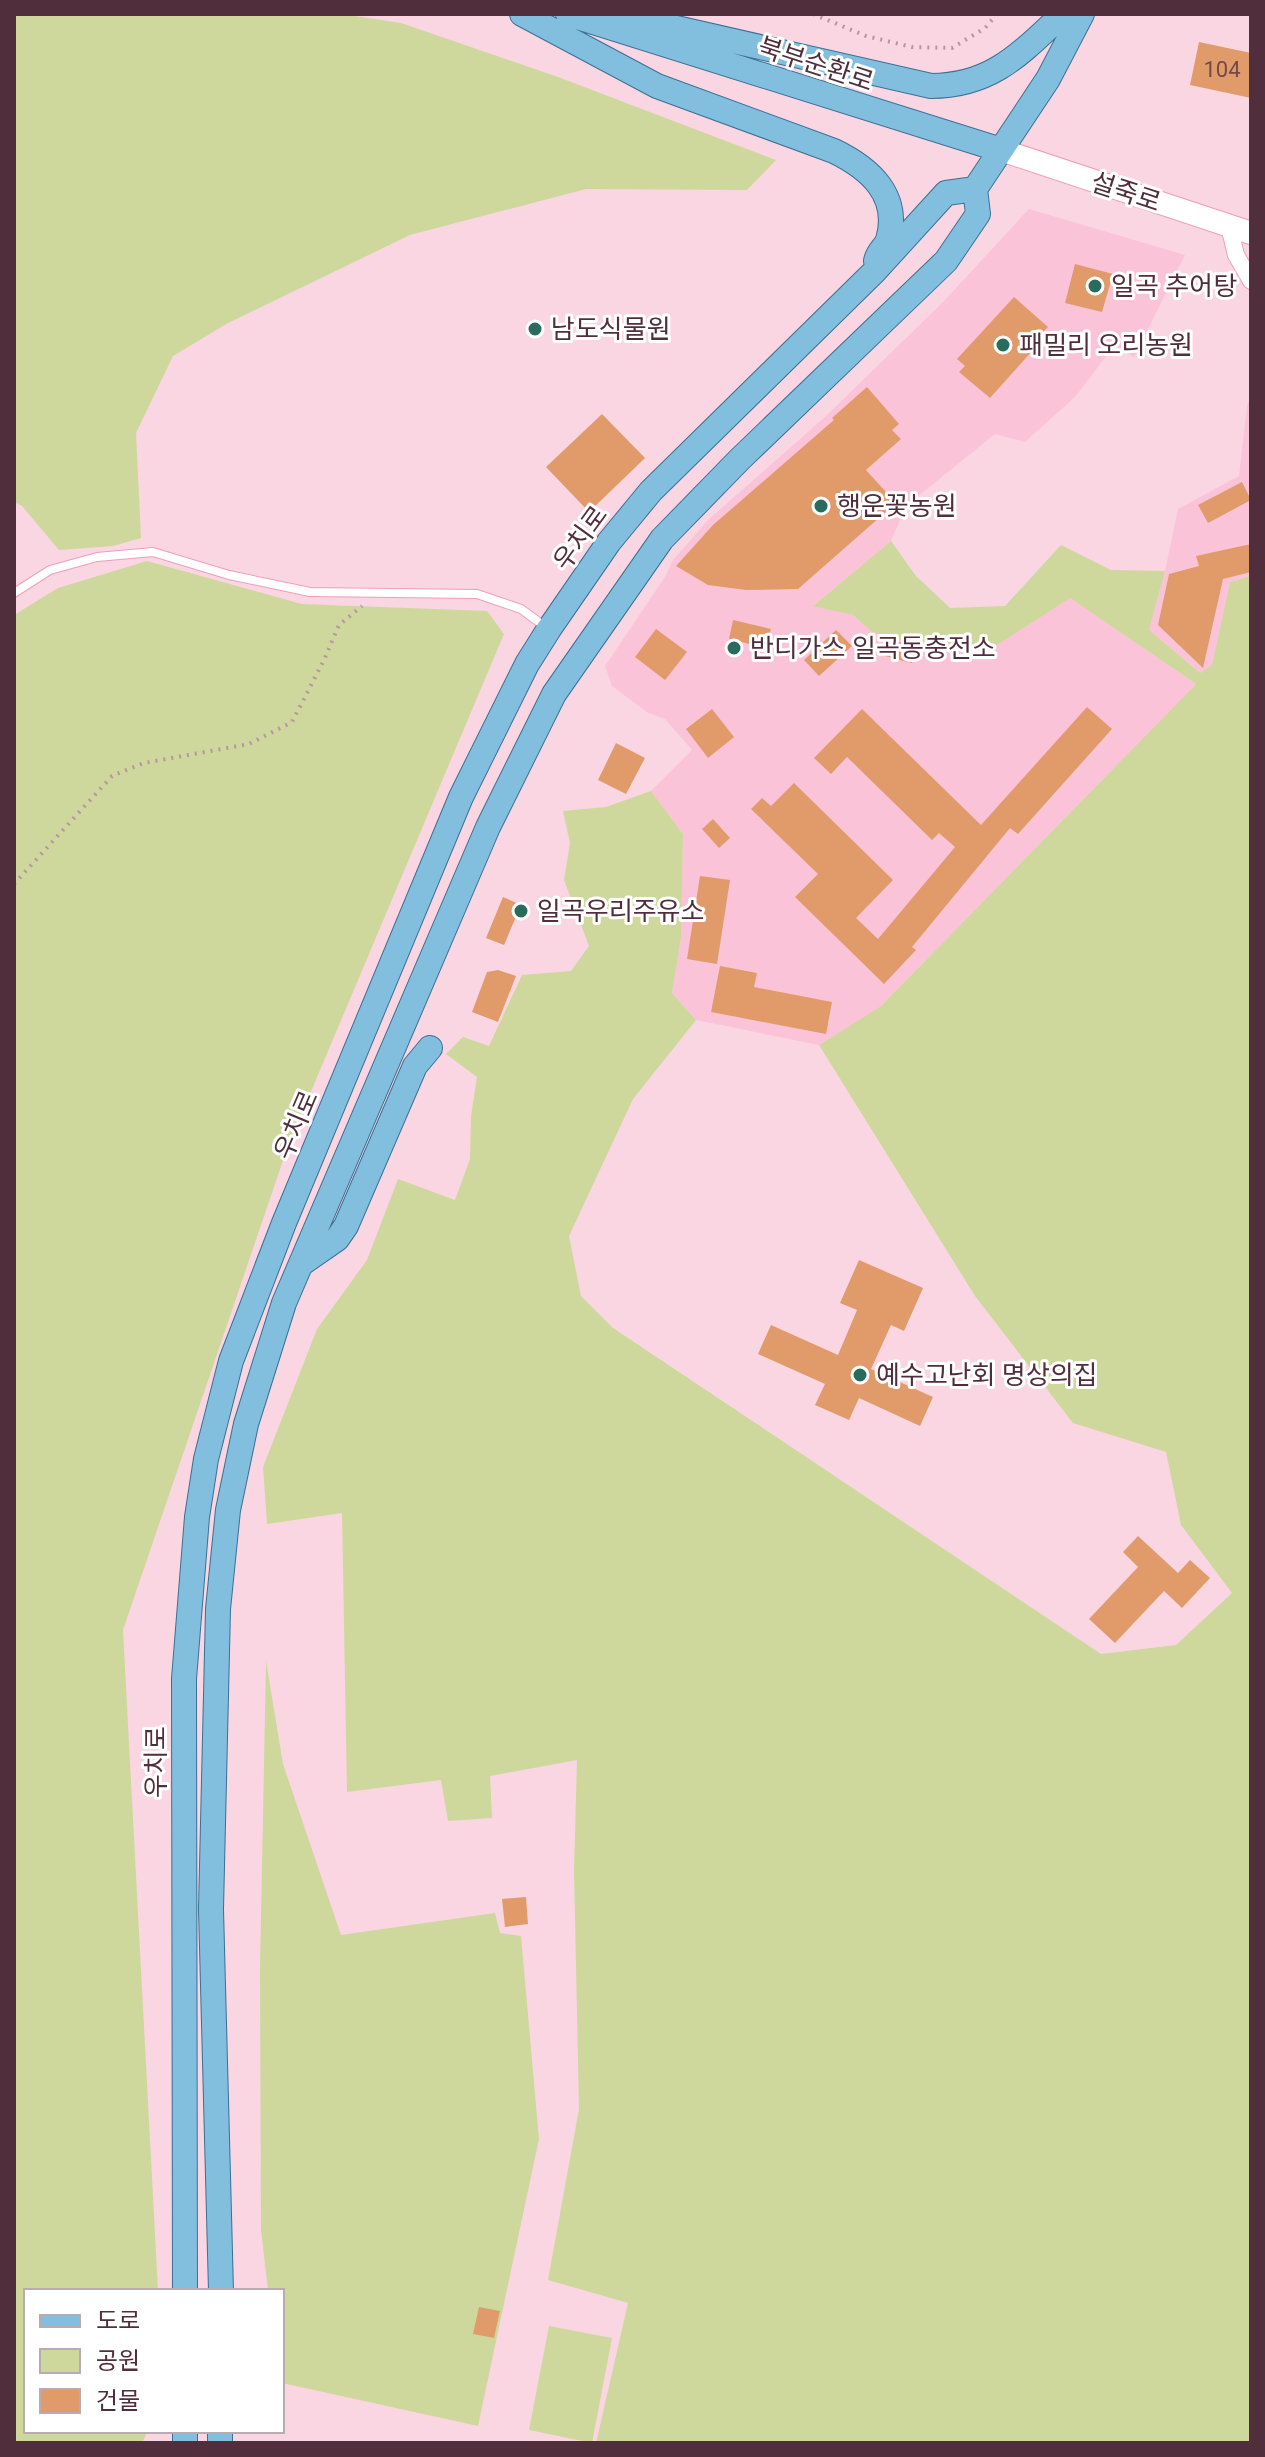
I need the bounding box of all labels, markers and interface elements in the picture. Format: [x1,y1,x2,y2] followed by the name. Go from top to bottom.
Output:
[754,31,878,97] street label: 북부순환로
[1203,57,1241,82] house number: 104
[1087,167,1165,217] street label: 설죽로
[1111,271,1237,301] place label: 일곡 추어탕
[1086,277,1104,295] marker: 일곡 추어탕
[551,314,671,344] place label: 남도식물원
[526,320,544,338] marker: 남도식물원
[1019,330,1193,360] place label: 패밀리 오리농원
[994,336,1012,354] marker: 패밀리 오리농원
[837,491,957,521] place label: 행운꽃농원
[812,497,830,515] marker: 행운꽃농원
[547,500,613,576] street label: 우치로
[750,633,996,663] place label: 반디가스 일곡동충전소
[725,639,743,657] marker: 반디가스 일곡동충전소
[537,896,704,926] place label: 일곡우리주유소
[512,902,530,920] marker: 일곡우리주유소
[268,1086,324,1164] street label: 우치로
[876,1360,1098,1390] place label: 예수고난회 명상의집
[851,1366,869,1384] marker: 예수고난회 명상의집
[141,1726,171,1798] street label: 우치로
[24,2289,284,2433] legend
[96,2307,140,2335] text: 도로
[96,2347,140,2375] text: 공원
[96,2387,140,2415] text: 건물

